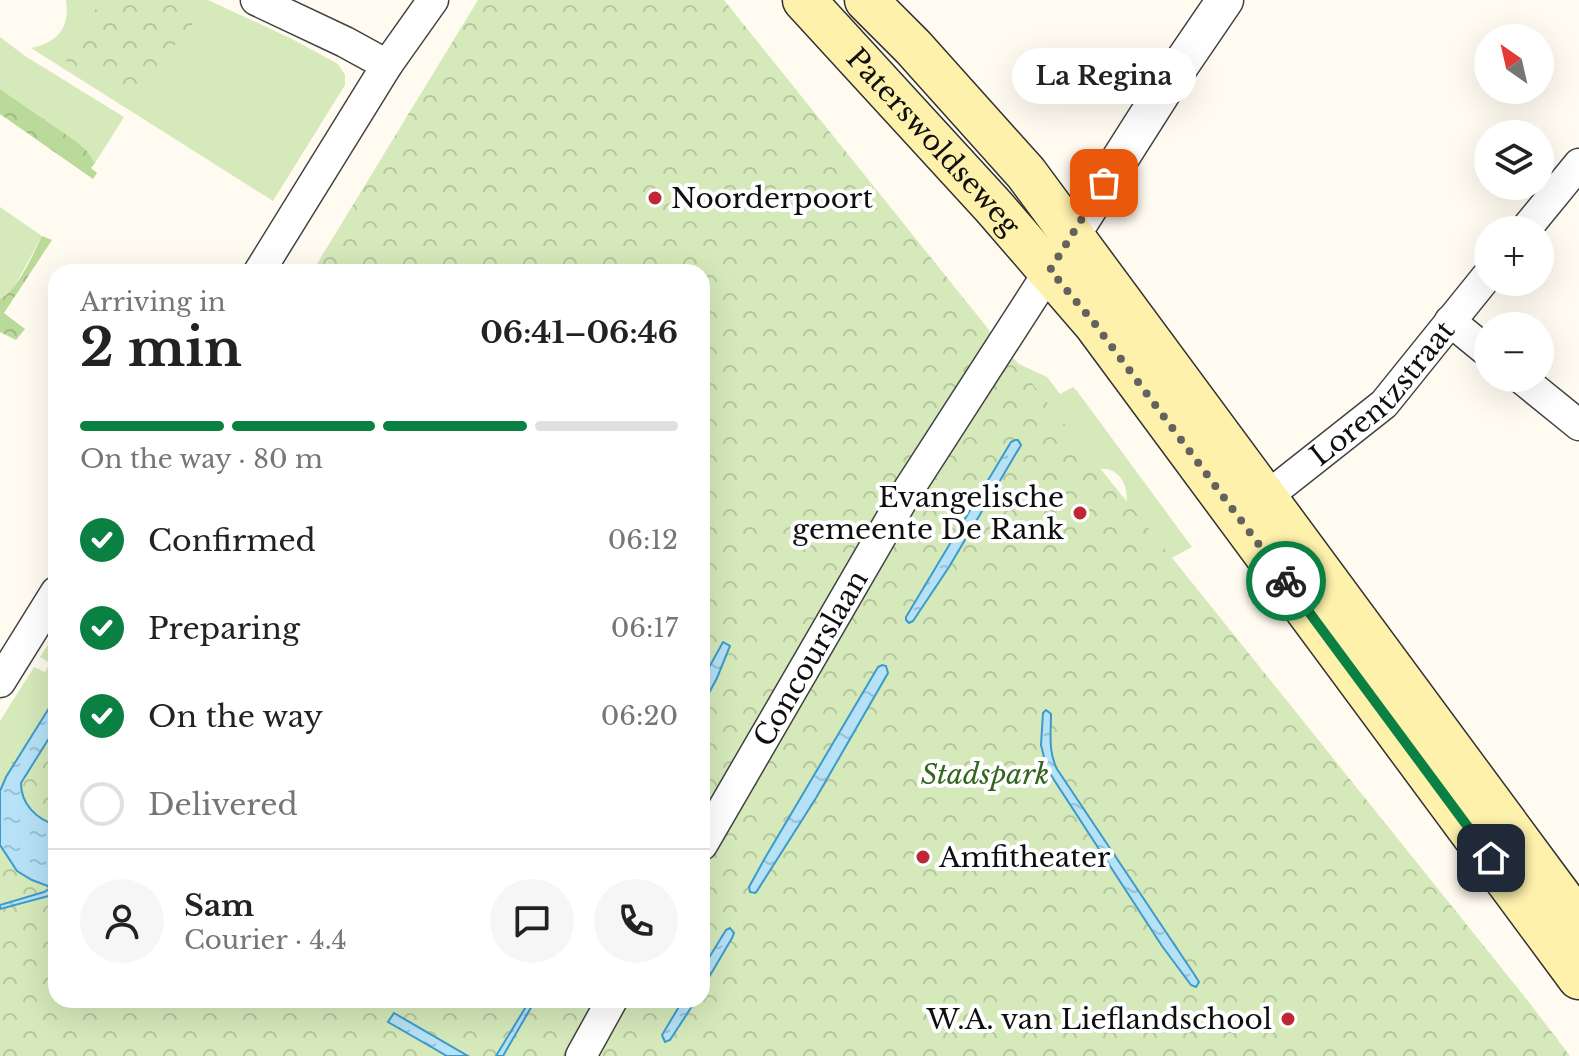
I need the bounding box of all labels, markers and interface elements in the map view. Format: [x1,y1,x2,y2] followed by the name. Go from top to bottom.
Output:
[1474,24,1554,104] north arrow
[1474,24,1554,392] map controls
[839,41,1029,243] street label: Paterswoldseweg
[1012,47,1196,103] callout: La Regina
[1036,60,1172,92] text: La Regina
[1474,120,1554,200] button: layers
[1070,149,1138,217] pin
[1082,161,1126,205] icon: bag
[671,181,873,216] place label: Noorderpoort
[646,189,664,207] marker: Noorderpoort
[1474,216,1554,296] button: +
[80,286,226,318] text: Arriving in
[1474,312,1554,392] button: −
[1303,313,1462,473] street label: Lorentzstraat
[480,314,678,351] text: 06:41–06:46
[80,316,242,380] text: 2 min
[80,443,323,475] text: On the way · 80 m
[792,480,1065,547] place label: Evangelische gemeente De Rank
[1071,504,1089,522] marker: Evangelische gemeente De Rank
[80,518,124,562] icon: check
[148,522,316,559] text: Confirmed
[608,524,678,556] text: 06:12
[1246,541,1326,621] courier
[1264,559,1308,603] icon: bike
[746,564,875,752] street label: Concourslaan
[80,606,124,650] icon: check
[148,610,300,647] text: Preparing
[611,612,678,644] text: 06:17
[80,694,124,738] icon: check
[148,698,323,735] text: On the way
[601,700,678,732] text: 06:20
[921,757,1049,792] park label: Stadspark
[148,786,298,823] text: Delivered
[1457,824,1525,892] pin
[1469,836,1513,880] icon: home
[938,840,1111,875] place label: Amfitheater
[914,848,932,866] marker: Amfitheater
[80,879,164,963] button: person
[490,879,574,963] button: chat
[594,879,678,963] button: phone
[184,887,254,924] text: Sam
[184,924,347,956] text: Courier · 4.4
[926,1002,1272,1037] place label: W.A. van Lieflandschool
[1279,1010,1297,1028] marker: W.A. van Lieflandschool

